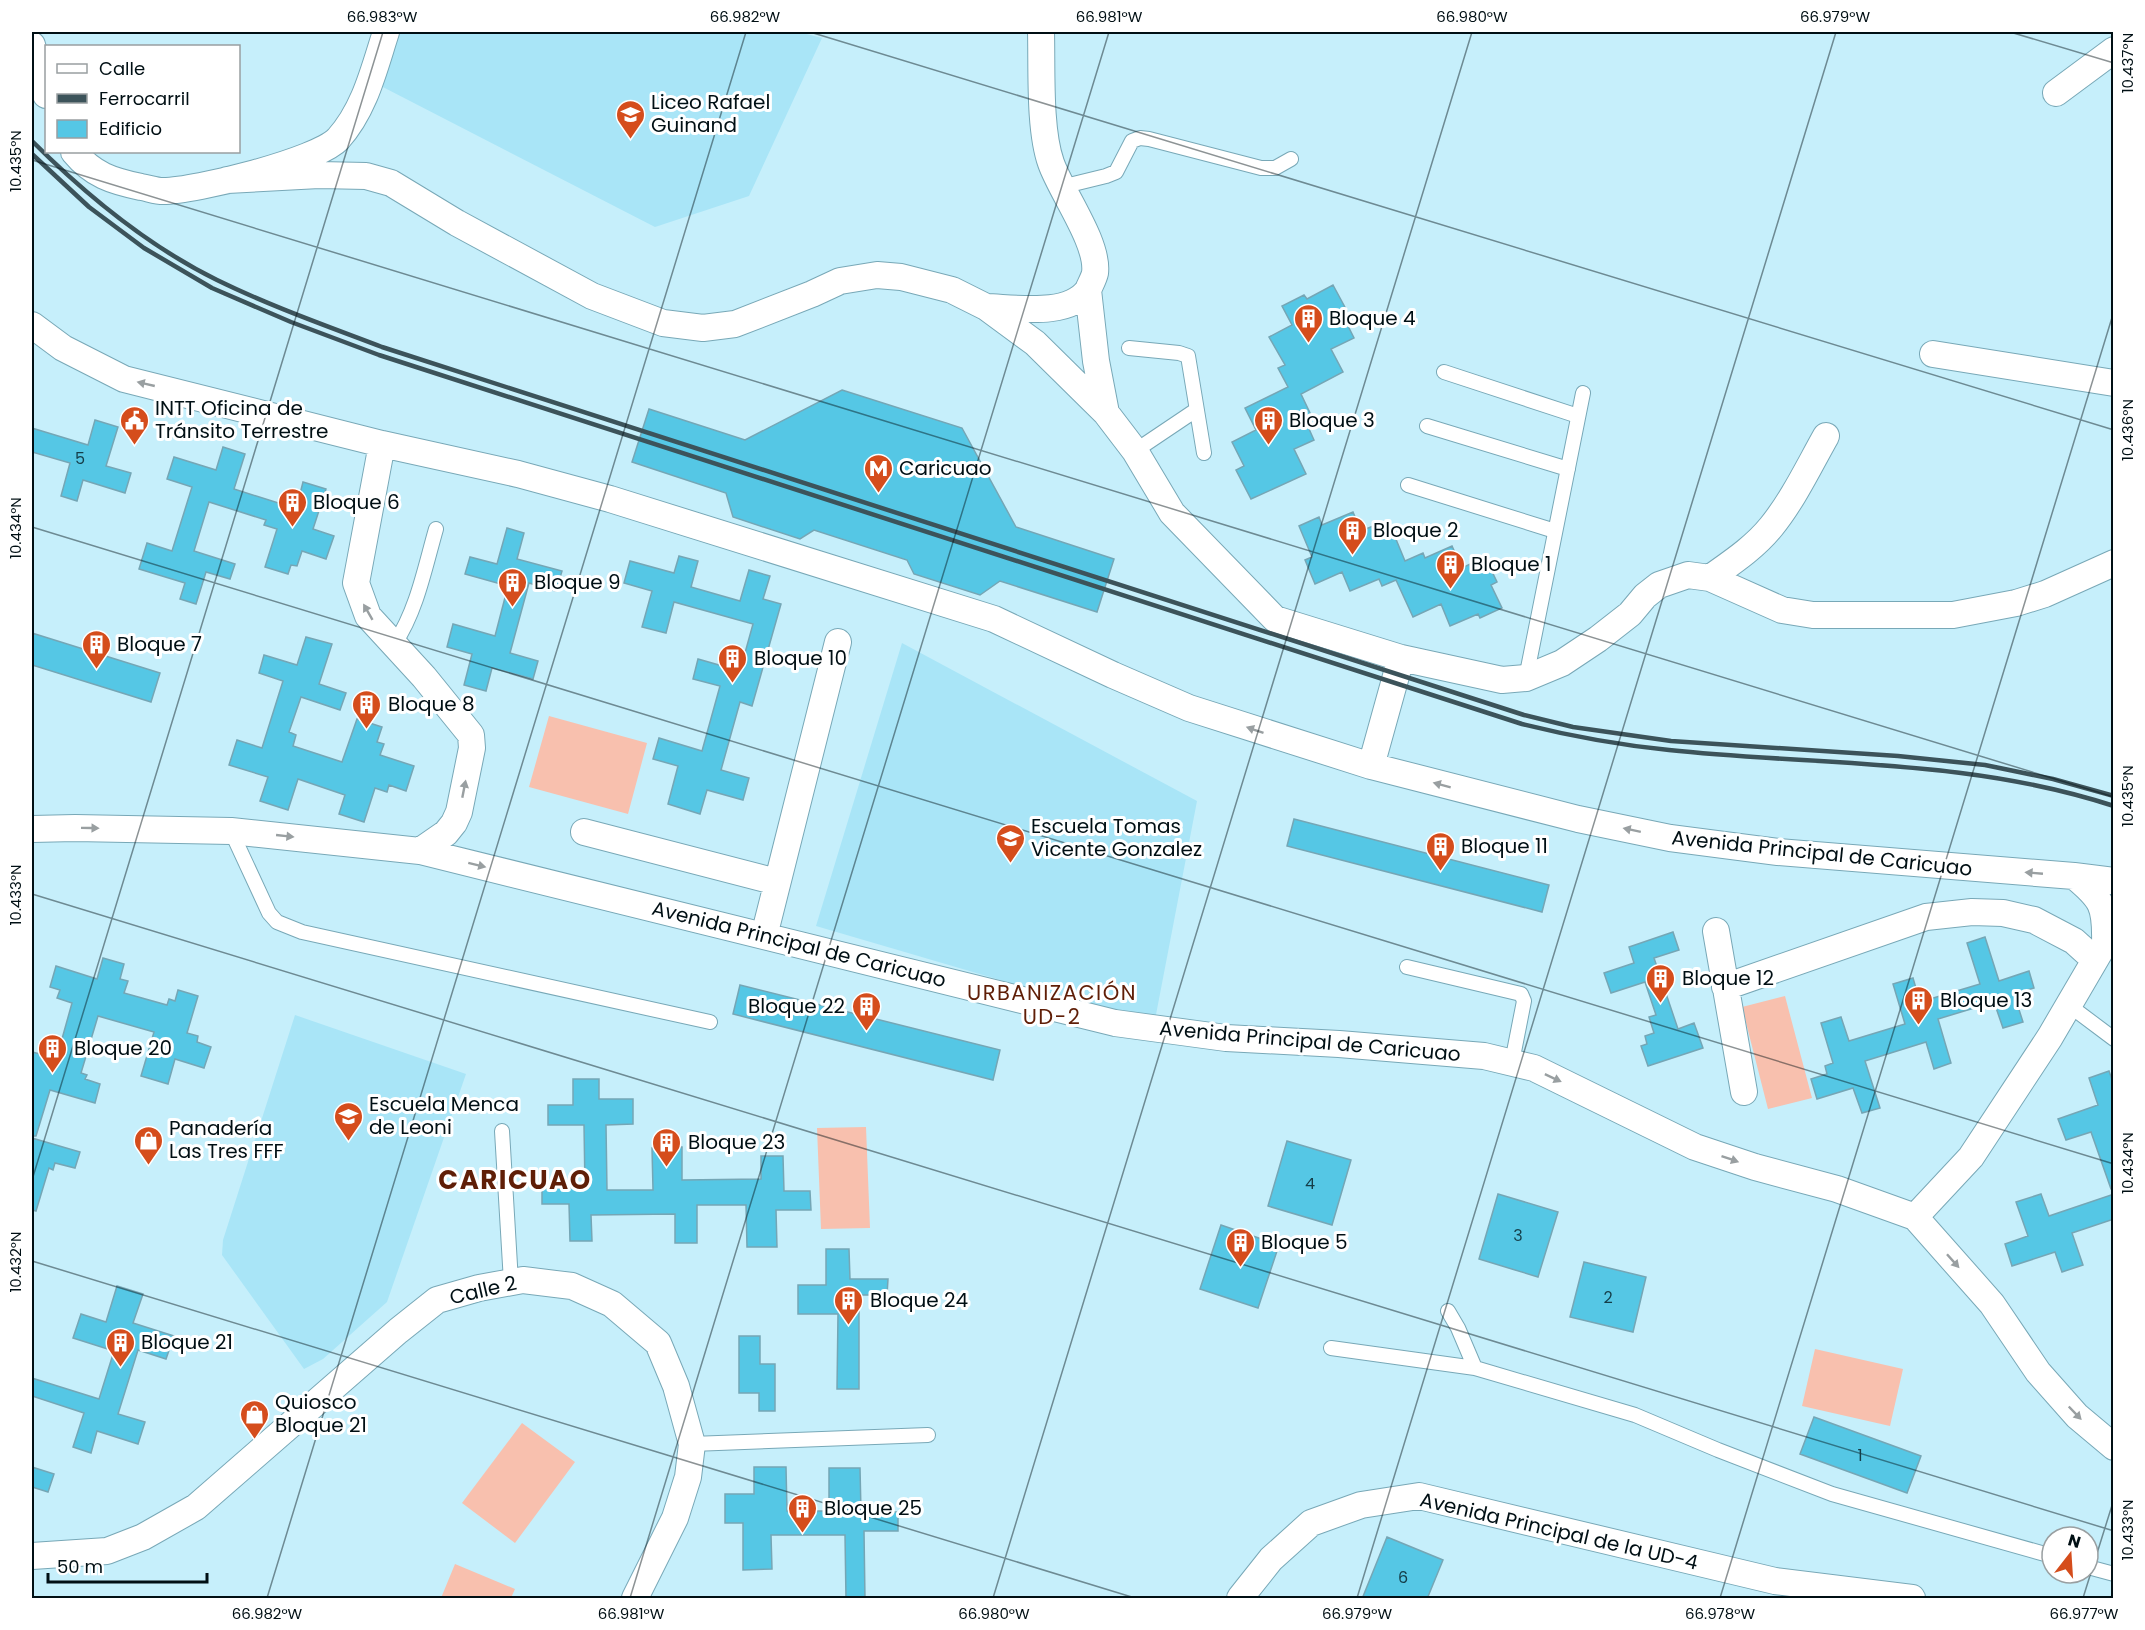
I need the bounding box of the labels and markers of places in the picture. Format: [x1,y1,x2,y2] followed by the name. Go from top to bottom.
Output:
[651,88,770,139] place label: Liceo Rafael Guinand
[614,98,646,140] school or university icon: Liceo Rafael Guinand
[1292,302,1324,344] building icon: Bloque 4
[1329,304,1416,332] place label: Bloque 4
[155,394,329,445] place label: INTT Oficina de Tránsito Terrestre
[118,404,150,446] public building icon: INTT Oficina de Tránsito Terrestre
[1252,404,1284,446] building icon: Bloque 3
[1289,406,1375,434] place label: Bloque 3
[862,452,894,494] metro station icon: Caricuao
[899,454,992,482] place label: Caricuao
[276,486,308,528] building icon: Bloque 6
[313,488,400,516] place label: Bloque 6
[1336,514,1368,556] building icon: Bloque 2
[1373,516,1459,544] place label: Bloque 2
[1434,548,1466,590] building icon: Bloque 1
[1471,550,1551,578] place label: Bloque 1
[497,566,529,608] building icon: Bloque 9
[534,568,621,596] place label: Bloque 9
[80,628,112,670] building icon: Bloque 7
[117,630,202,658] place label: Bloque 7
[717,642,749,684] building icon: Bloque 10
[754,644,847,672] place label: Bloque 10
[351,688,383,730] building icon: Bloque 8
[388,690,475,718] place label: Bloque 8
[1031,812,1202,863] place label: Escuela Tomas Vicente Gonzalez
[994,822,1026,864] school or university icon: Escuela Tomas Vicente Gonzalez
[1424,830,1456,872] building icon: Bloque 11
[1461,832,1548,860] place label: Bloque 11
[1645,962,1677,1004] building icon: Bloque 12
[1682,964,1774,992] place label: Bloque 12
[1903,984,1935,1026] building icon: Bloque 13
[1940,986,2032,1014] place label: Bloque 13
[850,990,882,1032] building icon: Bloque 22
[748,992,845,1020] place label: Bloque 22
[37,1032,69,1074] building icon: Bloque 20
[74,1034,172,1062] place label: Bloque 20
[369,1090,519,1141] place label: Escuela Menca de Leoni
[332,1100,364,1142] school or university icon: Escuela Menca de Leoni
[169,1114,284,1165] place label: Panadería Las Tres FFF
[132,1124,164,1166] shop icon: Panadería Las Tres FFF
[651,1126,683,1168] building icon: Bloque 23
[688,1128,785,1156] place label: Bloque 23
[1224,1226,1256,1268] building icon: Bloque 5
[1261,1228,1348,1256] place label: Bloque 5
[833,1284,865,1326] building icon: Bloque 24
[870,1286,968,1314] place label: Bloque 24
[104,1326,136,1368] building icon: Bloque 21
[141,1328,233,1356] place label: Bloque 21
[275,1388,367,1439] place label: Quiosco Bloque 21
[238,1398,270,1440] shop icon: Quiosco Bloque 21
[787,1492,819,1534] building icon: Bloque 25
[824,1494,922,1522] place label: Bloque 25

